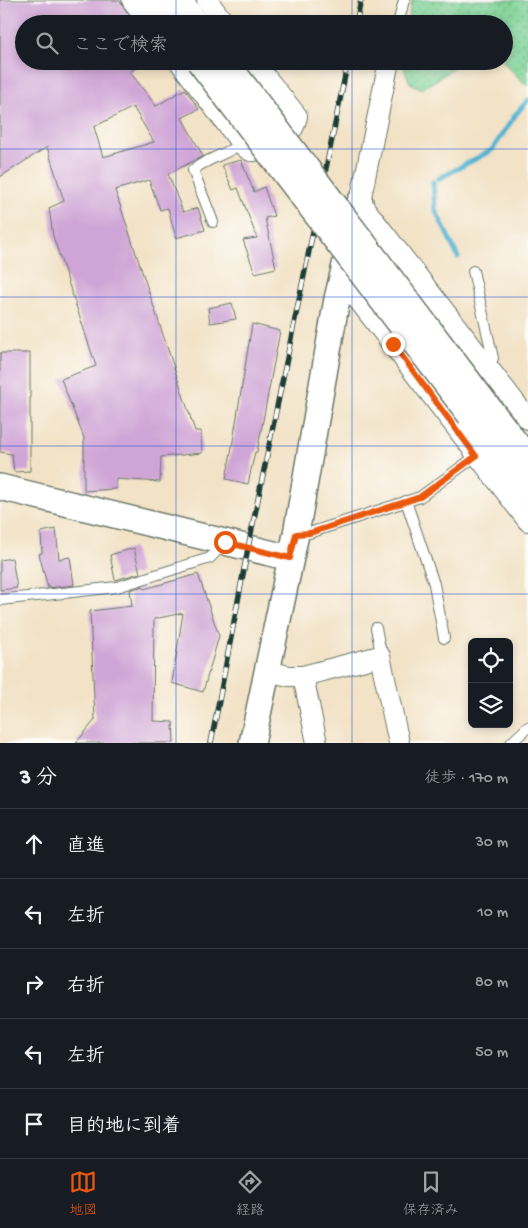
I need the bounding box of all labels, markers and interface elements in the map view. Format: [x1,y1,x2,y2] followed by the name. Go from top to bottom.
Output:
[15,15,513,70] search box
[33,29,61,57] icon: search
[73,35,168,58] text: ここで検索
[382,333,405,356] route end
[214,531,237,554] route start
[468,638,513,728] map controls
[468,638,513,683] button: locate
[468,683,513,728] button: layers
[20,767,57,792] text: 3 分
[424,770,508,789] text: 徒歩 · 170 m
[20,830,48,858] icon: ahead
[475,834,508,853] text: 30 m
[67,836,105,859] text: 直進
[20,900,48,928] icon: left
[477,904,508,923] text: 10 m
[67,906,105,929] text: 左折
[20,970,48,998] icon: right
[475,974,508,993] text: 80 m
[67,976,105,999] text: 右折
[20,1040,48,1068] icon: left
[475,1044,508,1063] text: 50 m
[67,1046,105,1069] text: 左折
[20,1110,48,1138] icon: arrive
[67,1116,181,1139] text: 目的地に到着
[69,1168,97,1220] tab: 地図
[236,1168,264,1220] tab: 経路
[403,1168,459,1220] tab: 保存済み

